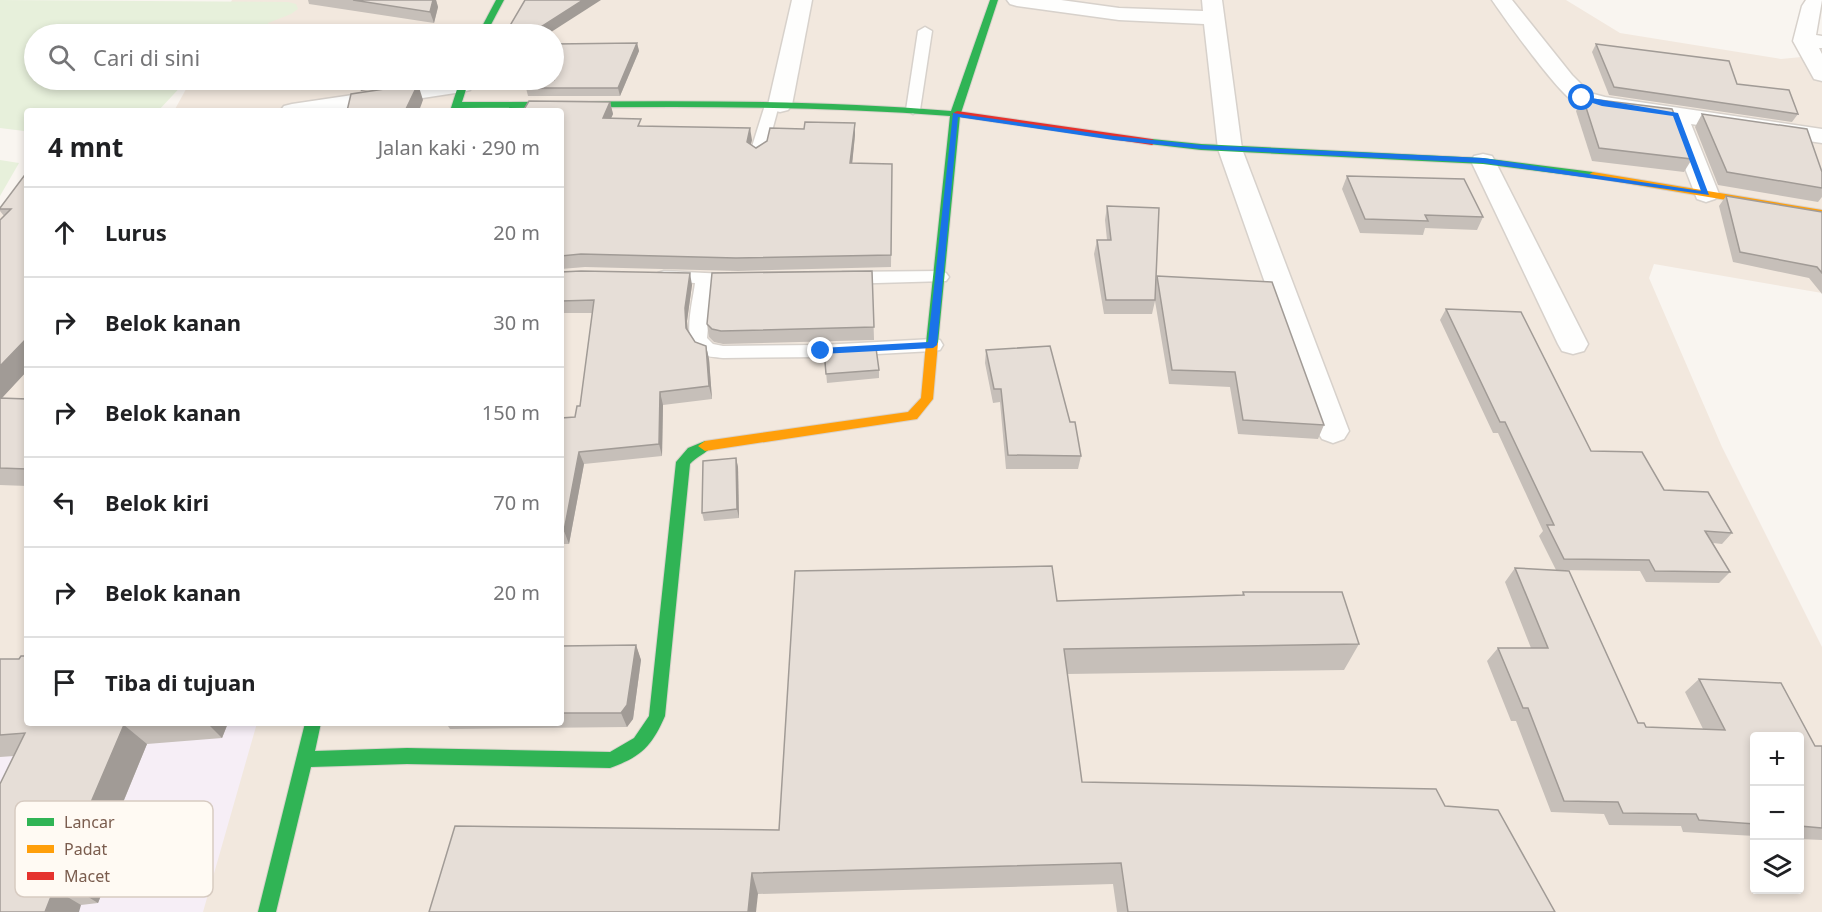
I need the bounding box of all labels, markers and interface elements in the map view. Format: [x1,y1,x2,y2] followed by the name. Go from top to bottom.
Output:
[24,24,564,90] search box
[45,41,78,74] icon: search
[93,42,200,72] text: Cari di sini
[1568,84,1594,110] route start
[48,129,123,165] text: 4 mnt
[378,134,540,161] text: Jalan kaki · 290 m
[48,216,81,249] icon: ahead
[105,217,167,247] text: Lurus
[493,219,540,246] text: 20 m
[48,306,81,339] icon: right
[105,307,241,337] text: Belok kanan
[493,309,540,336] text: 30 m
[807,337,833,363] route end
[48,396,81,429] icon: right
[105,397,241,427] text: Belok kanan
[482,399,540,426] text: 150 m
[48,486,81,519] icon: left
[105,487,209,517] text: Belok kiri
[493,489,540,516] text: 70 m
[48,576,81,609] icon: right
[105,577,241,607] text: Belok kanan
[493,579,540,606] text: 20 m
[48,666,81,699] icon: arrive
[105,667,255,697] text: Tiba di tujuan
[1750,732,1804,894] map controls
[1750,732,1804,786] button: +
[1750,786,1804,840] button: −
[15,801,213,897] legend
[64,811,115,833] text: Lancar
[64,838,107,860] text: Padat
[1750,840,1804,894] button: layers
[64,865,110,887] text: Macet

